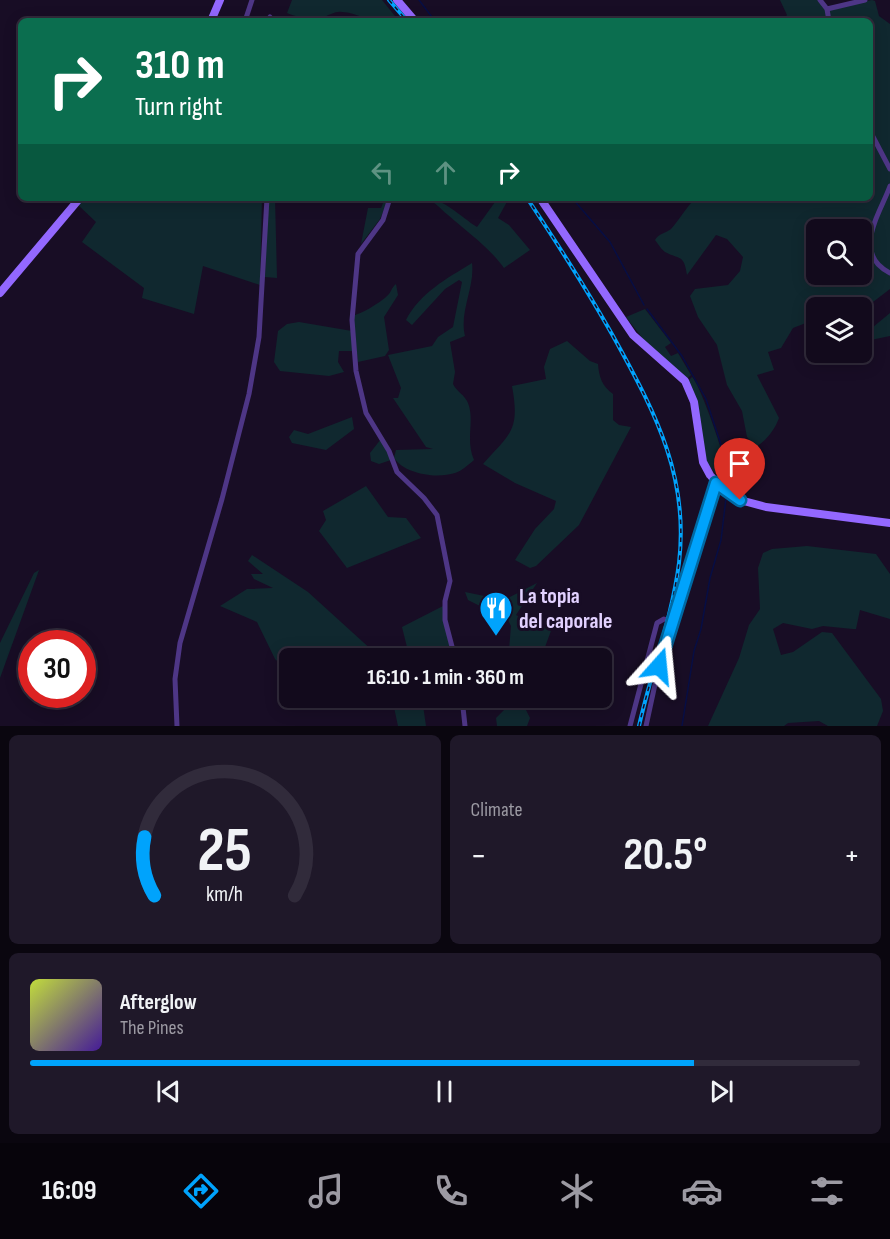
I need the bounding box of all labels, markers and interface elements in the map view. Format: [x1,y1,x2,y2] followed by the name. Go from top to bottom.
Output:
[135,40,225,91] text: 310 m
[36,42,114,120] icon: right
[135,91,222,123] text: Turn right
[366,156,399,189] icon: left
[429,156,462,189] icon: ahead
[492,156,525,189] icon: right
[806,219,872,363] map controls
[806,219,872,285] button: search
[806,297,872,363] button: layers
[714,438,765,500] pin
[723,447,756,480] icon: arrive
[519,583,612,635] place label: La topia del caporale
[478,590,514,637] restaurant icon: La topia del caporale
[18,630,96,708] speed limit sign: 30
[627,634,691,698] position arrow
[367,664,524,691] text: 16:10 · 1 min · 360 m
[471,798,523,822] text: Climate
[197,814,252,889] text: 25
[623,828,707,883] text: 20.5°
[471,836,487,876] text: −
[844,836,860,876] text: +
[206,883,243,908] text: km/h
[120,989,197,1016] text: Afterglow
[120,1016,184,1040] text: The Pines
[152,1075,185,1108] icon: previous
[428,1075,461,1108] icon: pause
[705,1075,738,1108] icon: next
[180,1170,222,1212] icon: directions
[305,1170,347,1212] icon: music
[430,1170,472,1212] icon: phone
[556,1170,598,1212] icon: climate
[681,1170,723,1212] icon: car
[806,1170,848,1212] icon: filters
[42,1175,97,1207] text: 16:09

